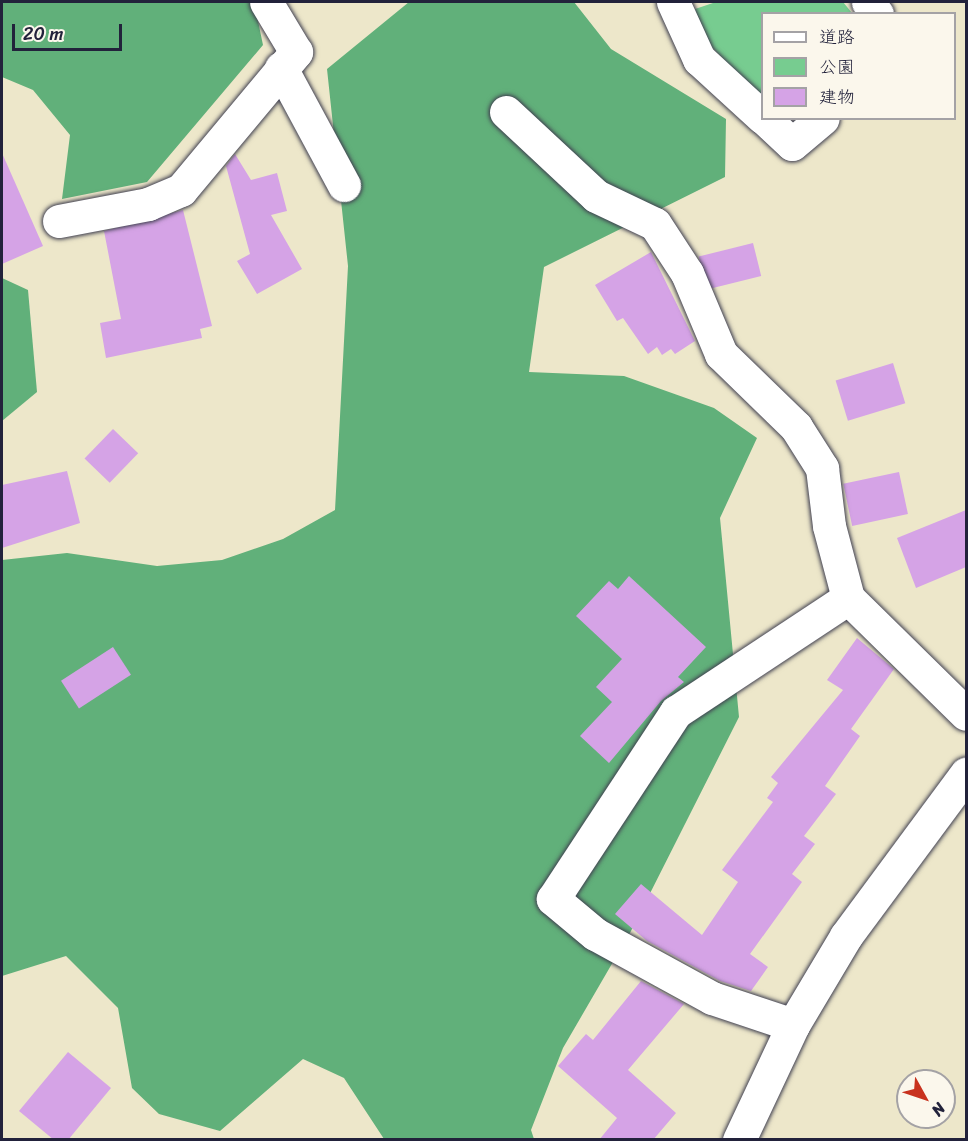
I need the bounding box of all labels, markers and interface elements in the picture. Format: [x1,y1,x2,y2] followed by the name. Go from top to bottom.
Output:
[15,12,124,50] scale bar
[761,12,956,120] legend
[23,18,63,50] text: 20 m
[819,21,855,53] text: 道路
[819,51,855,83] text: 公園
[819,81,855,113] text: 建物
[896,1069,956,1129] north arrow
[924,1096,953,1123] text: N

